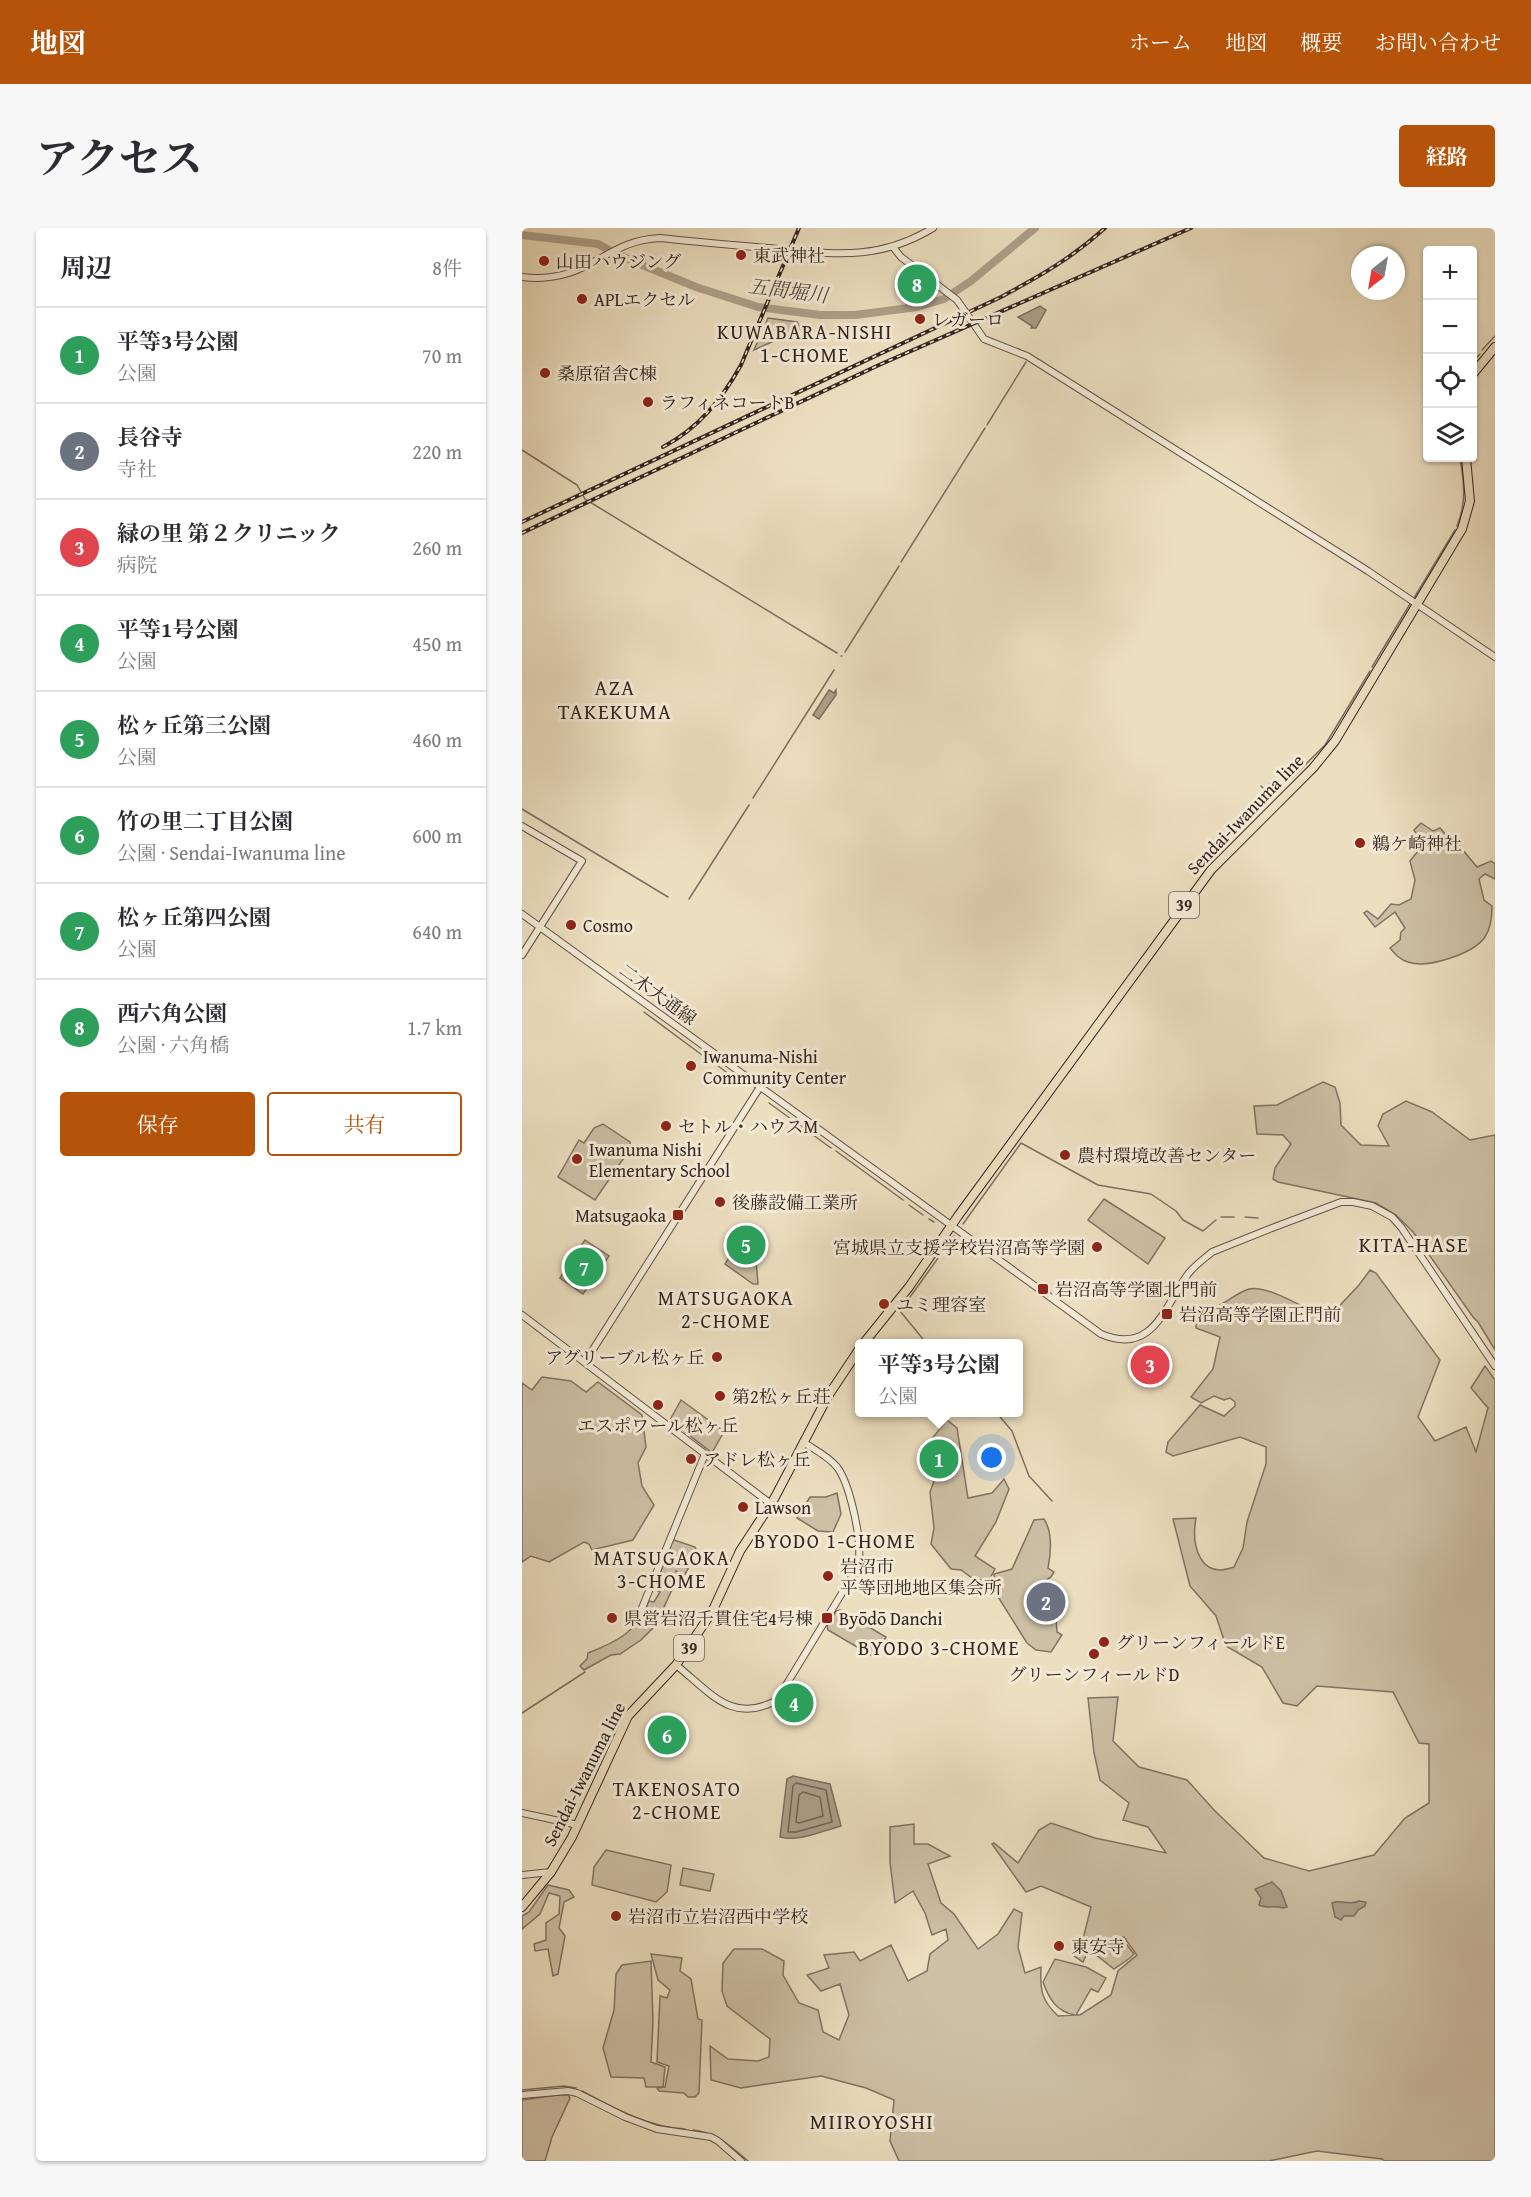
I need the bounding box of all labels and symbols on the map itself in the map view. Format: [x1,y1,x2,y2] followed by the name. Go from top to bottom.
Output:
[753,242,825,269] place label: 東武神社
[1351,246,1405,300] north arrow
[556,248,681,275] place label: 山田ハウジング
[734,248,748,262] marker: 東武神社
[537,254,551,268] marker: 山田ハウジング
[898,262,936,306] pin: 8
[747,271,831,310] water label: 五間堀川
[594,286,695,313] place label: APLエクセル
[575,292,589,306] marker: APLエクセル
[932,306,1004,333] place label: レガーロ
[913,312,927,326] marker: レガーロ
[717,317,893,369] district label: KUWABARA-NISHI 1-CHOME
[557,360,657,387] place label: 桑原宿舎C棟
[538,366,552,380] marker: 桑原宿舎C棟
[660,389,795,416] place label: ラフィネコートB
[641,395,655,409] marker: ラフィネコートB
[558,672,672,727] district label: AZA TAKEKUMA
[1180,747,1310,881] street label: Sendai-Iwanuma line
[1372,830,1462,857] place label: 鵜ケ崎神社
[1353,836,1367,850] marker: 鵜ケ崎神社
[1169,892,1199,918] road number: 39
[583,912,633,939] place label: Cosmo
[564,918,578,932] marker: Cosmo
[614,957,702,1031] street label: 二木大通線
[703,1043,847,1091] place label: Iwanuma-Nishi Community Center
[684,1059,698,1073] marker: Iwanuma-Nishi Community Center
[678,1113,818,1140] place label: セトル・ハウスM
[659,1119,673,1133] marker: セトル・ハウスM
[589,1136,730,1184] place label: Iwanuma Nishi Elementary School
[1077,1142,1256,1169] place label: 農村環境改善センター
[1058,1148,1072,1162] marker: 農村環境改善センター
[570,1152,584,1166] marker: Iwanuma Nishi Elementary School
[732,1189,858,1216] place label: 後藤設備工業所
[713,1195,727,1209] marker: 後藤設備工業所
[575,1202,666,1229] place label: Matsugaoka
[671,1208,685,1222] marker: Matsugaoka
[726,1222,766,1268] pin: 5
[1359,1229,1469,1260] district label: KITA-HASE
[833,1234,1085,1261] place label: 宮城県立支援学校岩沼高等学園
[1090,1240,1104,1254] marker: 宮城県立支援学校岩沼高等学園
[564,1244,604,1290] pin: 7
[1055,1276,1217,1303] place label: 岩沼高等学園北門前
[1036,1282,1050,1296] marker: 岩沼高等学園北門前
[658,1283,794,1335] district label: MATSUGAOKA 2-CHOME
[896,1291,986,1318] place label: ユミ理容室
[877,1297,891,1311] marker: ユミ理容室
[1179,1301,1341,1328] place label: 岩沼高等学園正門前
[1160,1307,1174,1321] marker: 岩沼高等学園正門前
[1130,1342,1170,1388] pin: 3
[545,1344,705,1371] place label: アグリーブル松ヶ丘
[710,1350,724,1364] marker: アグリーブル松ヶ丘
[732,1383,831,1410] place label: 第2松ヶ丘荘
[713,1389,727,1403] marker: 第2松ヶ丘荘
[651,1398,665,1412] marker: エスポワール松ヶ丘
[577,1412,739,1439] place label: エスポワール松ヶ丘
[920,1436,958,1482] pin: 1
[977,1443,1006,1472] your location
[703,1446,811,1473] place label: アドレ松ヶ丘
[684,1452,698,1466] marker: アドレ松ヶ丘
[755,1494,811,1521] place label: Lawson
[736,1500,750,1514] marker: Lawson
[754,1526,916,1555] district label: BYODO 1-CHOME
[594,1543,730,1595] district label: MATSUGAOKA 3-CHOME
[840,1553,1002,1601] place label: 岩沼市 平等団地地区集会所
[821,1569,835,1583] marker: 岩沼市 平等団地地区集会所
[1026,1580,1066,1624] pin: 2
[624,1605,813,1632] place label: 県営岩沼千貫住宅4号棟
[839,1605,943,1632] place label: Byōdō Danchi
[605,1611,619,1625] marker: 県営岩沼千貫住宅4号棟
[820,1611,834,1625] marker: Byōdō Danchi
[1116,1629,1285,1656] place label: グリーンフィールドE
[858,1633,1020,1662] district label: BYODO 3-CHOME
[674,1635,704,1661] road number: 39
[1097,1635,1111,1649] marker: グリーンフィールドE
[1087,1647,1101,1661] marker: グリーンフィールドD
[1009,1661,1179,1688] place label: グリーンフィールドD
[774,1680,814,1726] pin: 4
[536,1697,632,1851] street label: Sendai-Iwanuma line
[648,1712,686,1758] pin: 6
[613,1774,741,1826] district label: TAKENOSATO 2-CHOME
[628,1903,808,1930] place label: 岩沼市立岩沼西中学校
[609,1909,623,1923] marker: 岩沼市立岩沼西中学校
[1071,1933,1125,1960] place label: 東安寺
[1052,1939,1066,1953] marker: 東安寺
[810,2106,934,2137] district label: MIIROYOSHI

